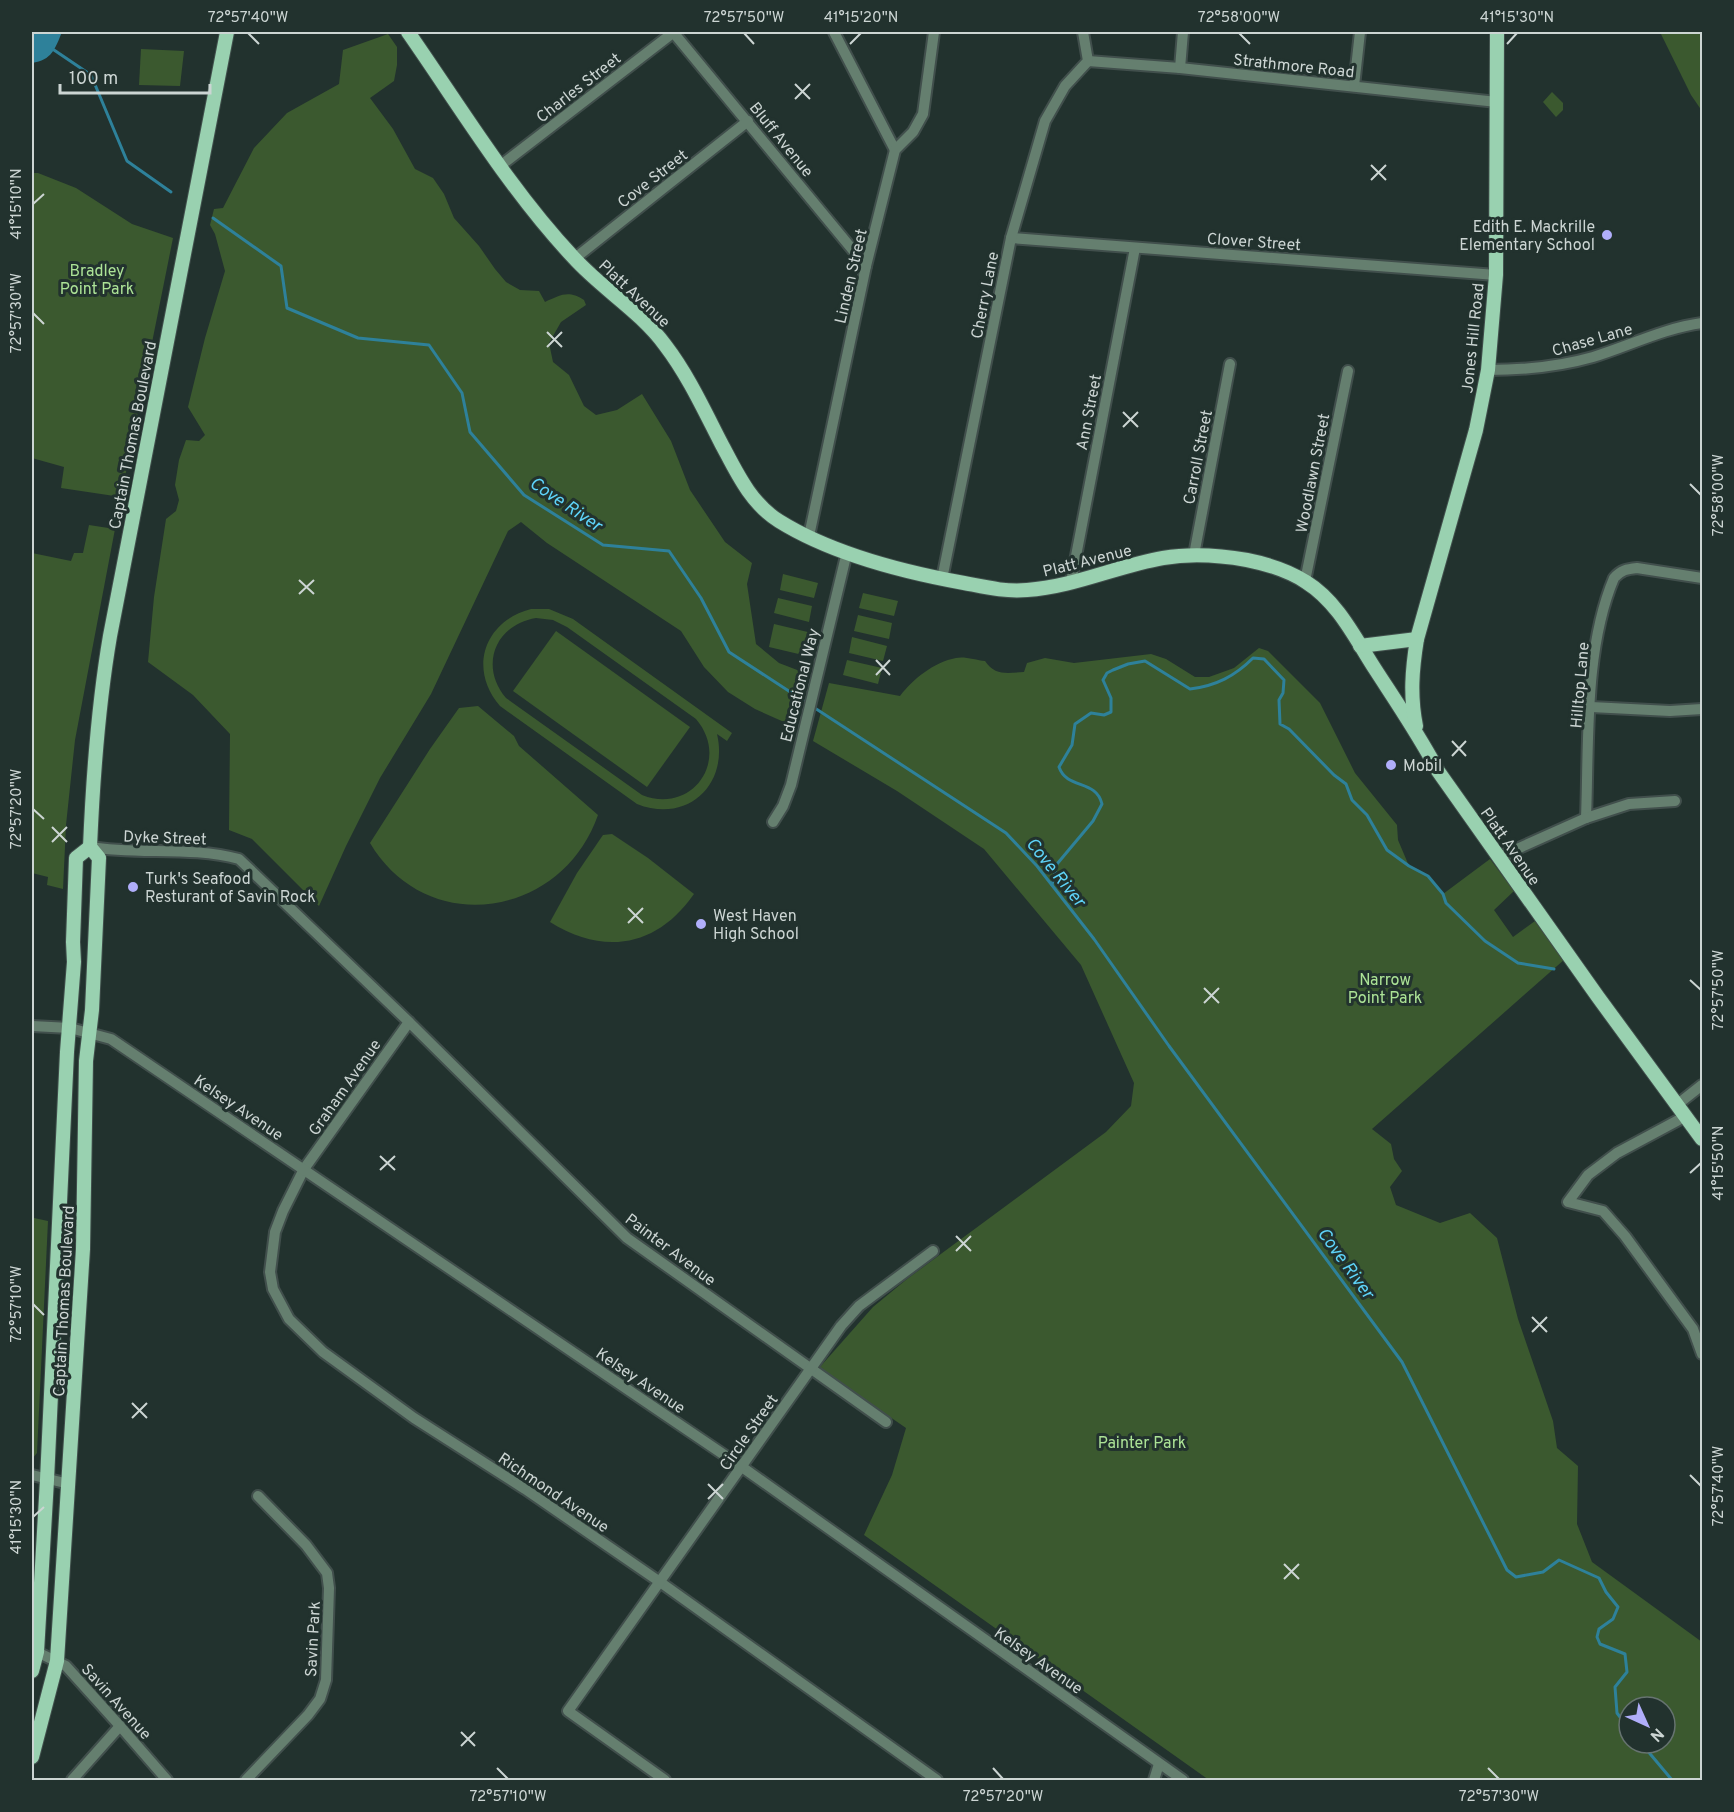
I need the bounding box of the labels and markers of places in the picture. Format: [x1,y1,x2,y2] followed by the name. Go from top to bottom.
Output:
[1459,218,1595,256] place label: Edith E. Mackrille Elementary School
[1600,228,1614,242] marker: Edith E. Mackrille Elementary School
[1403,757,1442,777] place label: Mobil
[1384,758,1398,772] marker: Mobil
[145,870,316,908] place label: Turk's Seafood Resturant of Savin Rock
[126,880,140,894] marker: Turk's Seafood Resturant of Savin Rock
[713,907,799,945] place label: West Haven High School
[694,917,708,931] marker: West Haven High School

